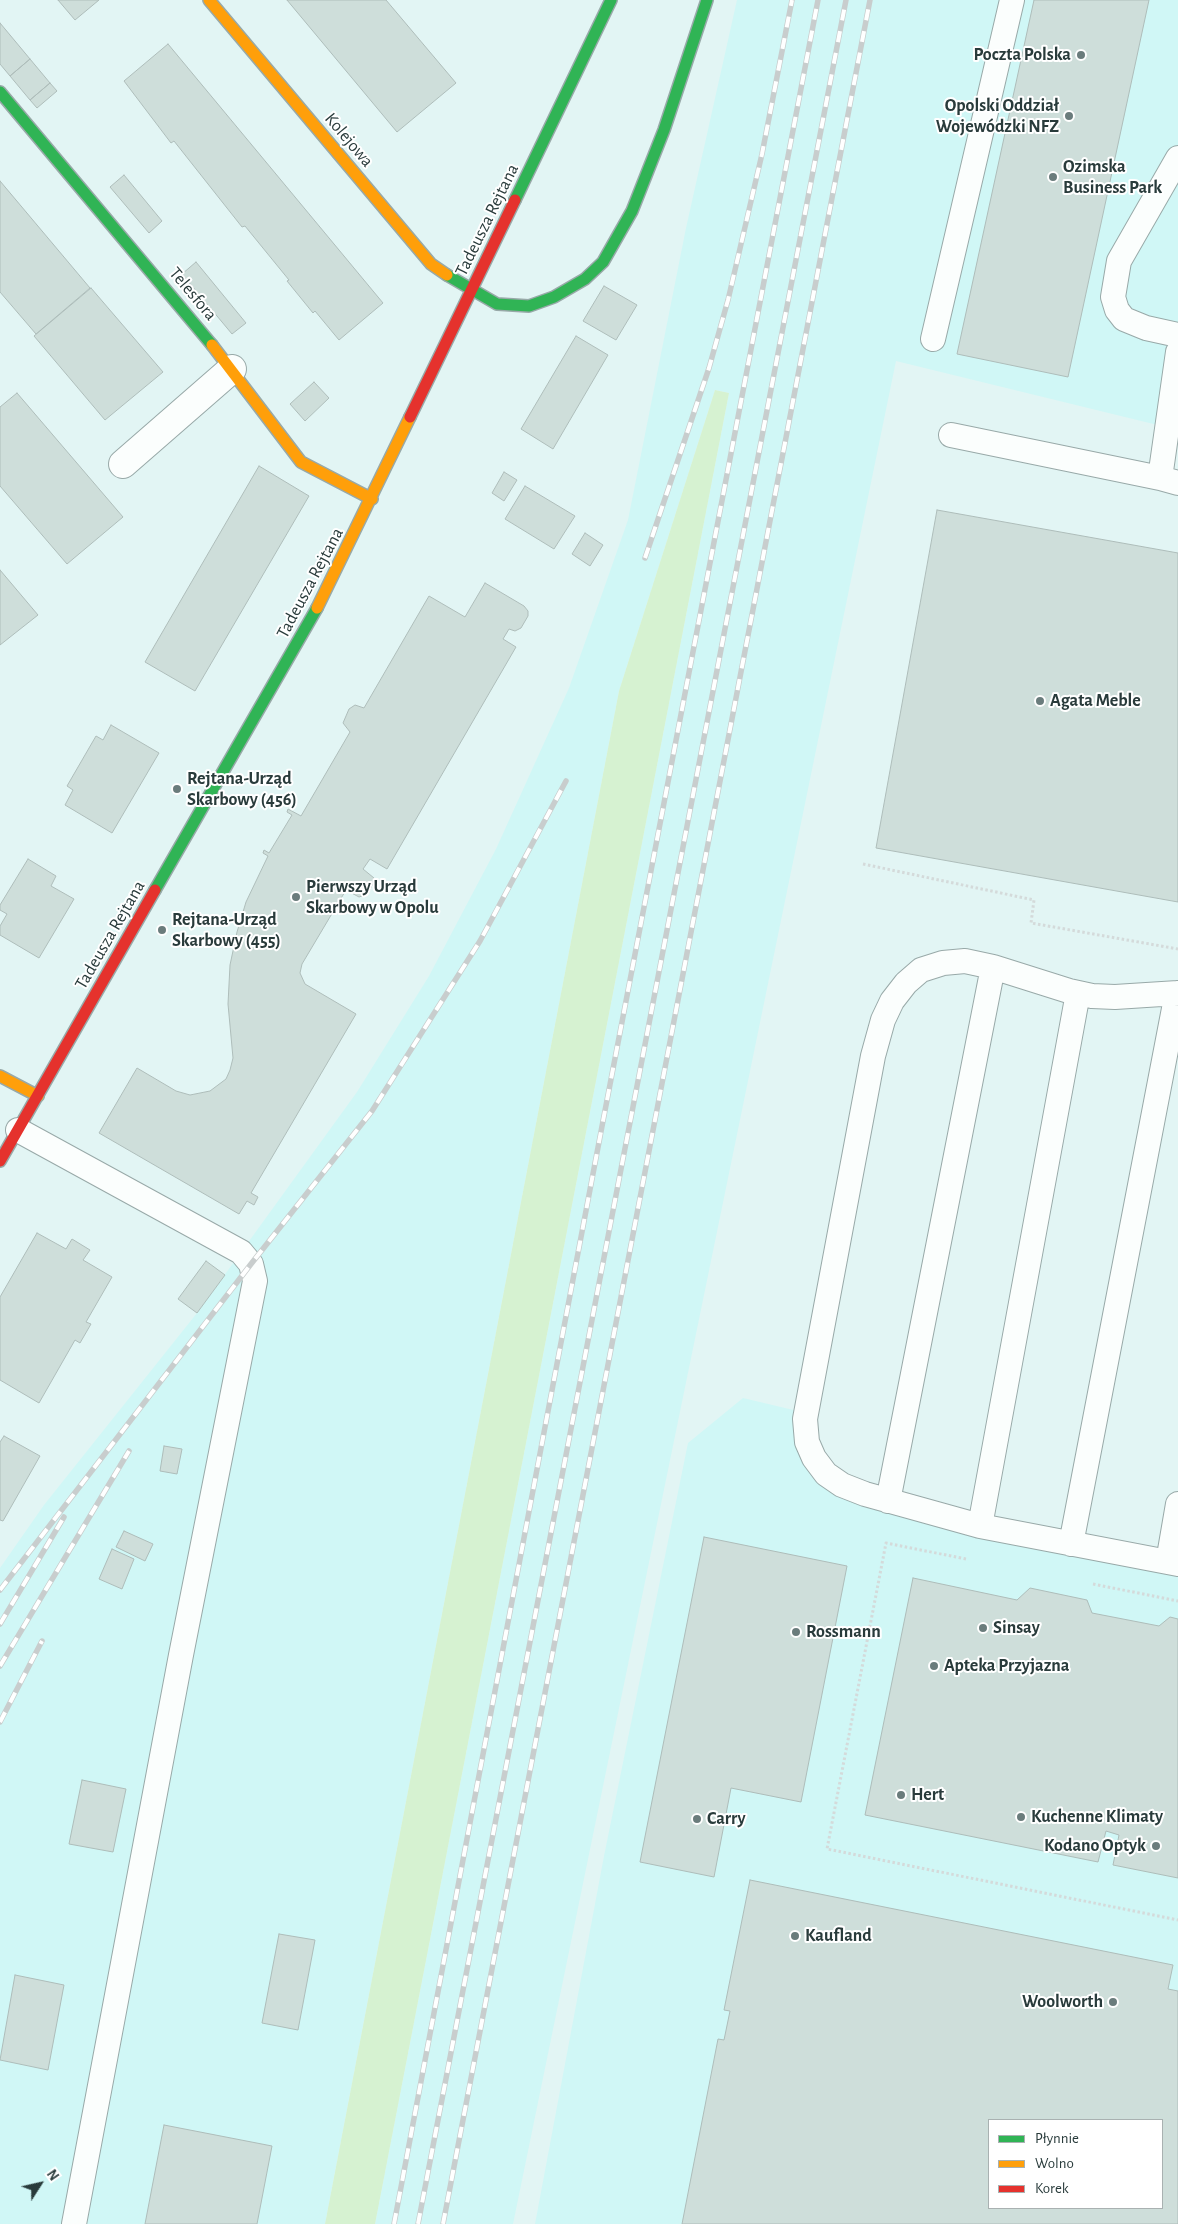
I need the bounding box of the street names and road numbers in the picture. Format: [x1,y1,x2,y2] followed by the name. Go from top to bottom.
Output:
[320,108,378,172] street label: Kolejowa
[451,160,523,280] street label: Tadeusza Rejtana
[164,263,222,325] street label: Telesfora
[272,524,348,642] street label: Tadeusza Rejtana
[70,877,150,993] street label: Tadeusza Rejtana

